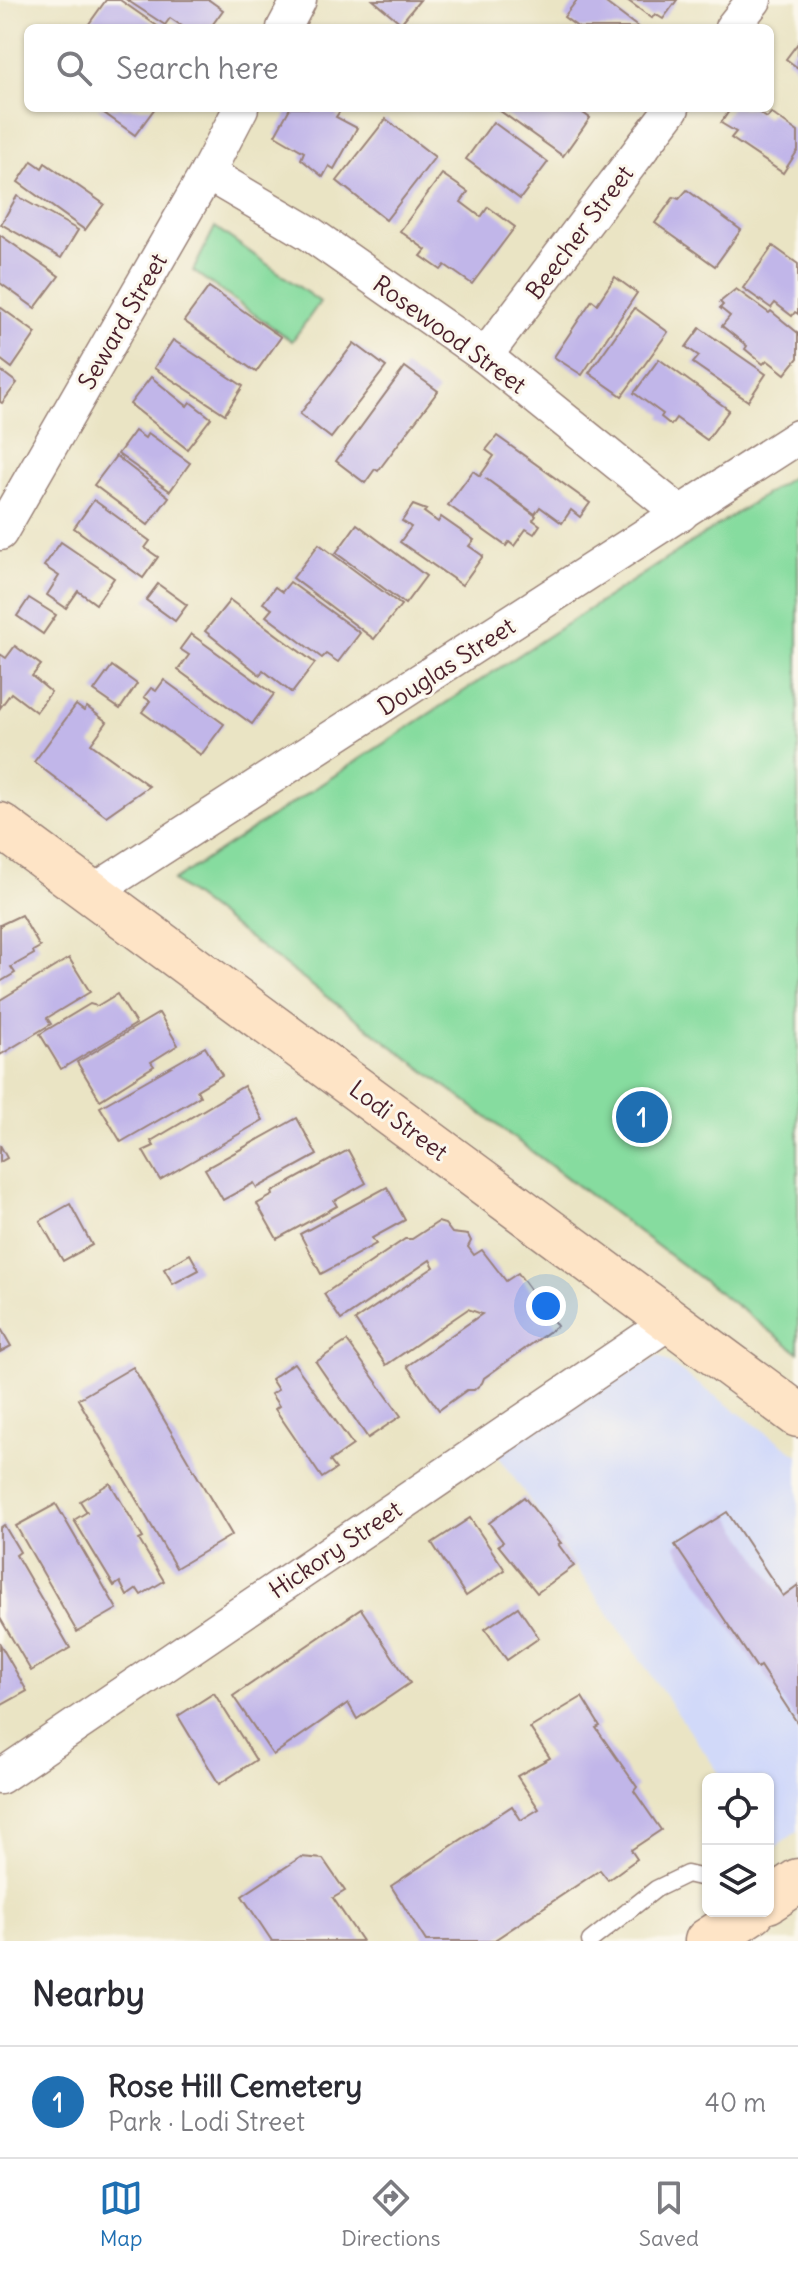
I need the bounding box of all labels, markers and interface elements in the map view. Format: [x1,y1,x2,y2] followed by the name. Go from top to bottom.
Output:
[24,24,774,112] search box
[52,46,96,90] icon: search
[116,49,279,87] text: Search here
[519,159,639,305] street label: Beecher Street
[71,248,173,394] street label: Seward Street
[368,268,532,400] street label: Rosewood Street
[372,611,520,721] street label: Douglas Street
[344,1073,454,1167] street label: Lodi Street
[616,1087,668,1147] pin: 1
[526,1286,566,1326] your location
[263,1494,407,1604] street label: Hickory Street
[702,1773,774,1917] map controls
[702,1773,774,1845] button: locate
[702,1845,774,1917] button: layers
[32,1972,145,2015] text: Nearby
[108,2067,362,2105] text: Rose Hill Cemetery
[53,2086,63,2119] text: 1
[705,2086,766,2119] text: 40 m
[108,2105,305,2138] text: Park · Lodi Street
[99,2176,143,2252] tab: Map
[341,2176,441,2252] tab: Directions
[639,2176,699,2252] tab: Saved

